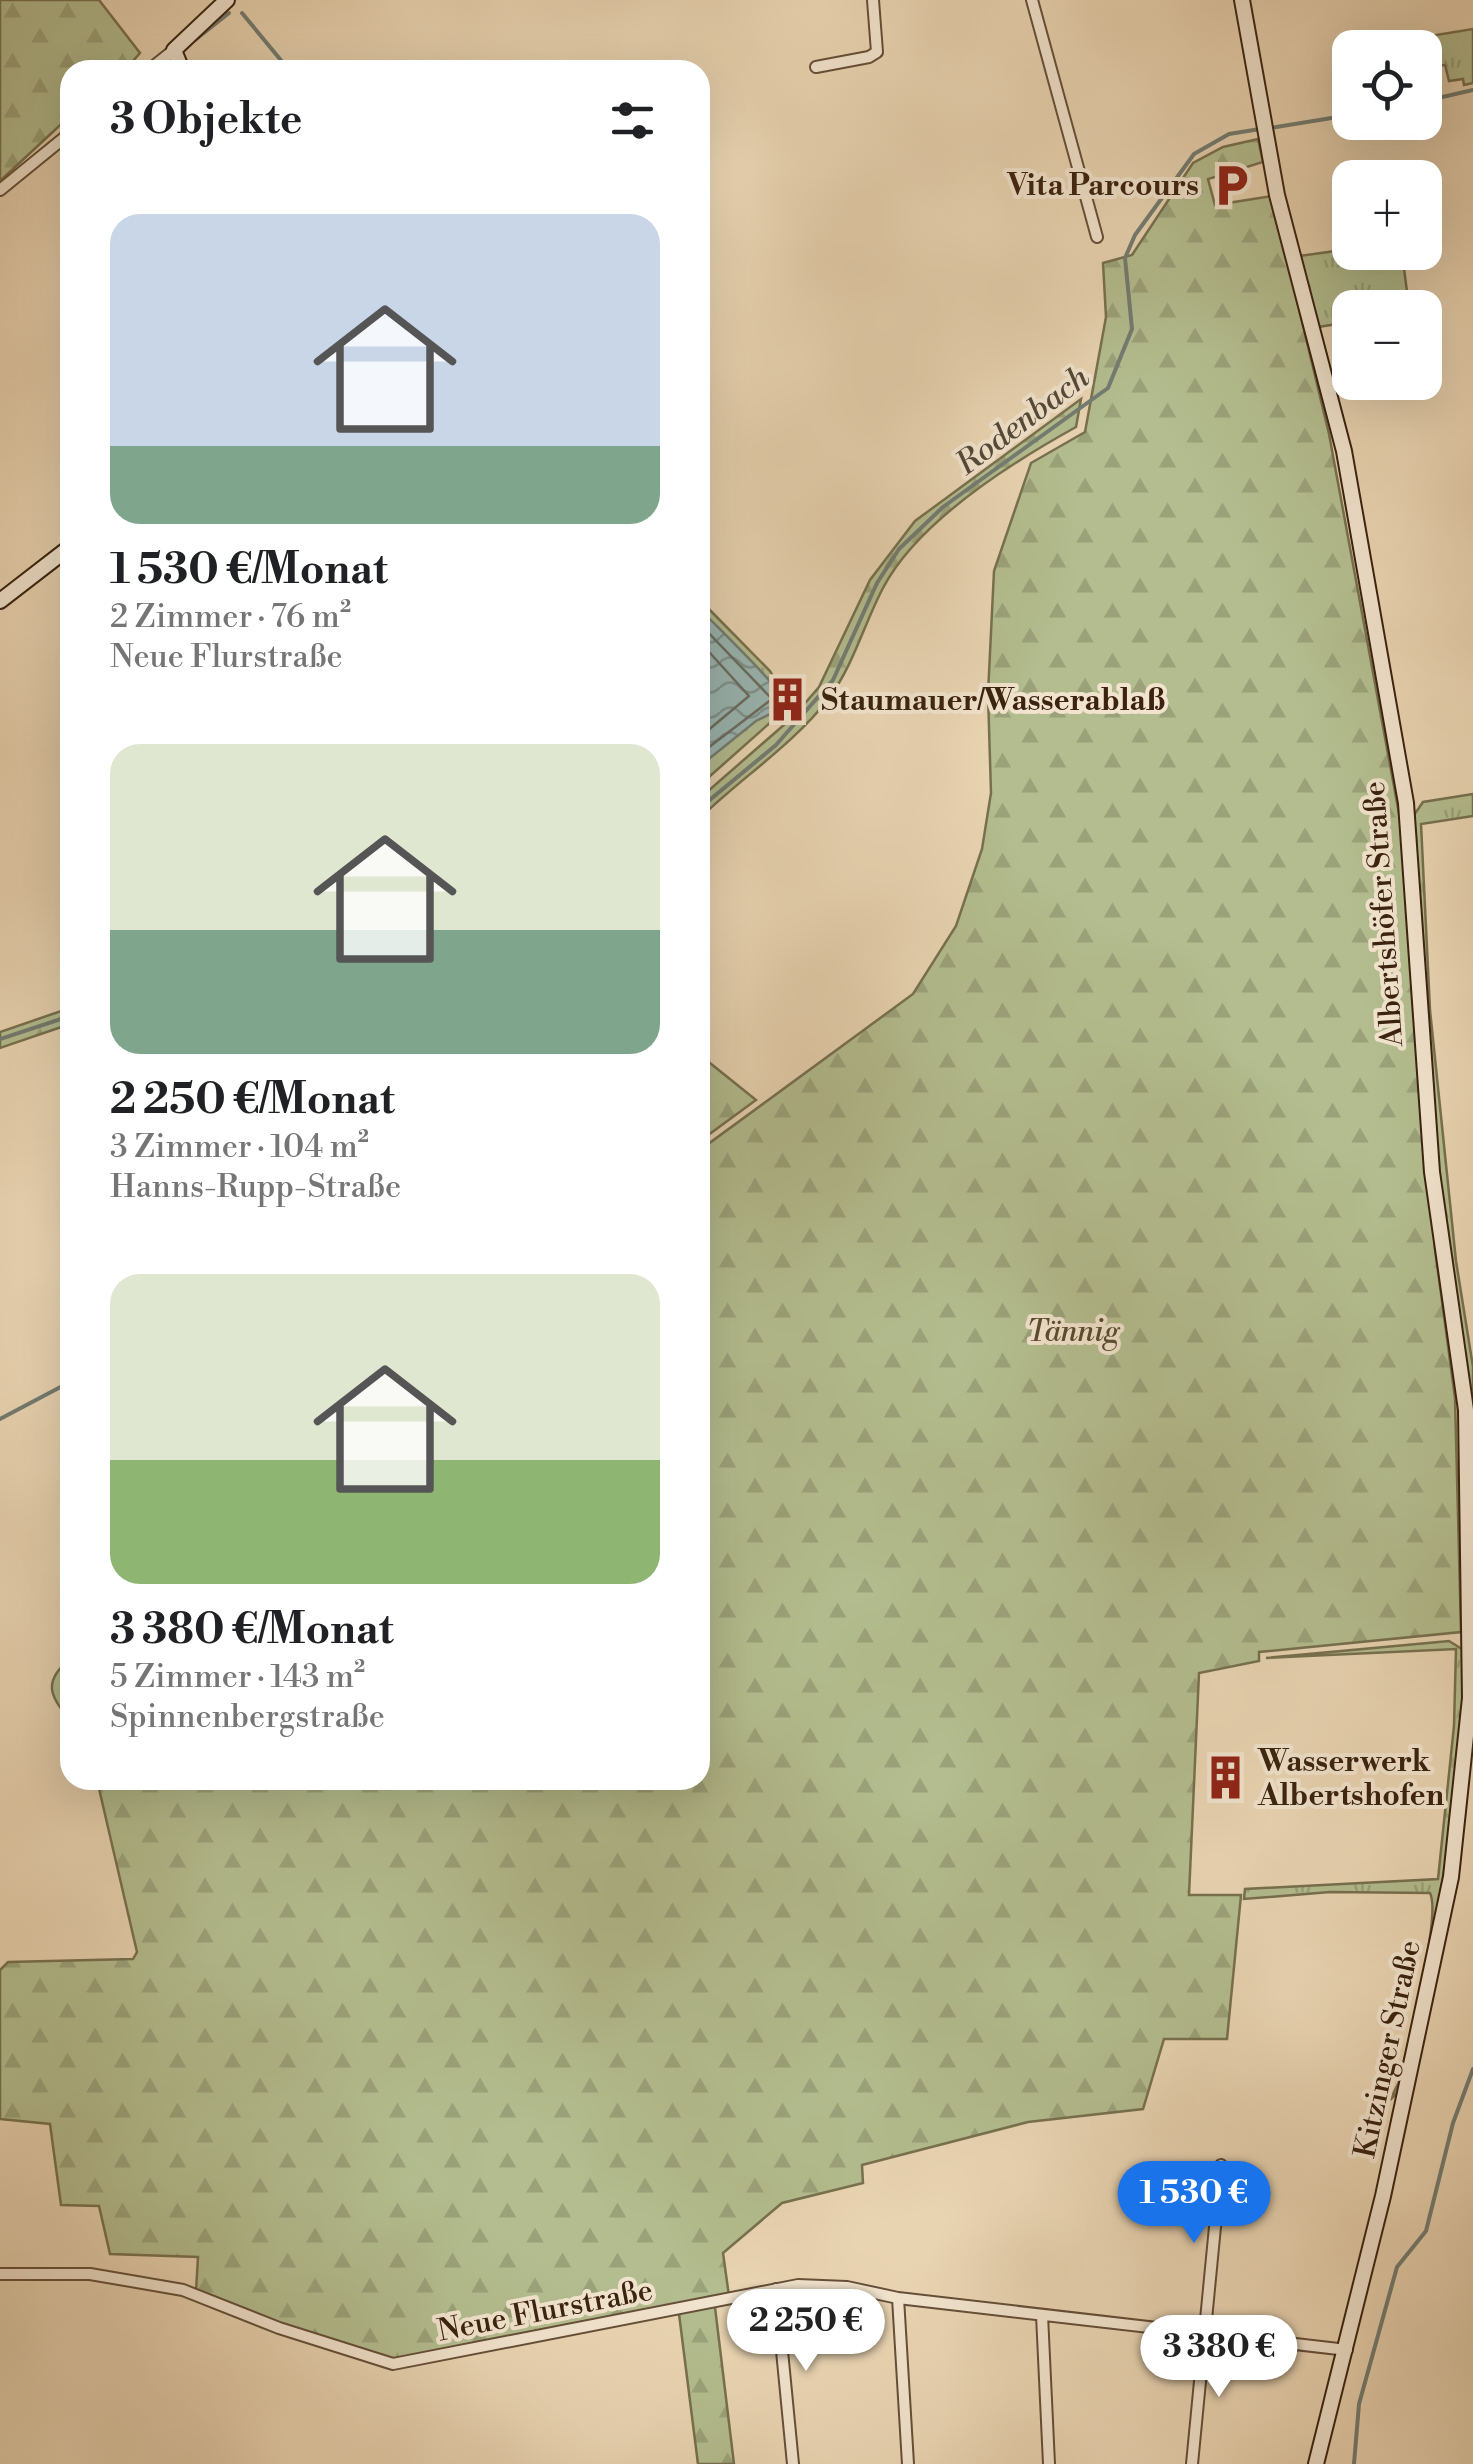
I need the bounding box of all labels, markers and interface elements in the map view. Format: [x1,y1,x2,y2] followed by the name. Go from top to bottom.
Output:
[1332,30,1442,400] map controls
[1332,30,1442,140] button: locate
[605,93,660,148] icon: filters
[110,94,302,147] text: 3 Objekte
[1332,160,1442,270] button: +
[1208,161,1256,209] parking icon: Vita Parcours
[1006,167,1199,205] place label: Vita Parcours
[295,279,475,459] icon: home
[1332,290,1442,400] button: −
[947,358,1097,485] water label: Rodenbach
[110,544,388,597] text: 1 530 €/Monat
[110,597,351,637] text: 2 Zimmer · 76 m²
[110,637,343,677] text: Neue Flurstraße
[764,676,812,724] building icon: Staumauer/Wasserablaß
[821,682,1166,720] place label: Staumauer/Wasserablaß
[1356,780,1412,1049] street label: Albertshöfer Straße
[295,809,475,989] icon: home
[110,1074,395,1127] text: 2 250 €/Monat
[110,1127,369,1167] text: 3 Zimmer · 104 m²
[110,1167,401,1207] text: Hanns-Rupp-Straße
[1027,1313,1121,1351] park label: Tännig
[295,1339,475,1519] icon: home
[110,1604,394,1657] text: 3 380 €/Monat
[110,1657,365,1697] text: 5 Zimmer · 143 m²
[110,1697,385,1737] text: Spinnenbergstraße
[1257,1743,1445,1815] place label: Wasserwerk Albertshofen
[1201,1754,1249,1802] building icon: Wasserwerk Albertshofen
[1346,1937,1430,2162] street label: Kitzinger Straße
[1102,2161,1286,2246] pin: 1 530 €
[1140,2173,1248,2213] text: 1 530 €
[434,2272,656,2350] street label: Neue Flurstraße
[714,2289,898,2374] pin: 2 250 €
[749,2301,863,2341] text: 2 250 €
[1127,2315,1311,2400] pin: 3 380 €
[1162,2327,1276,2367] text: 3 380 €

